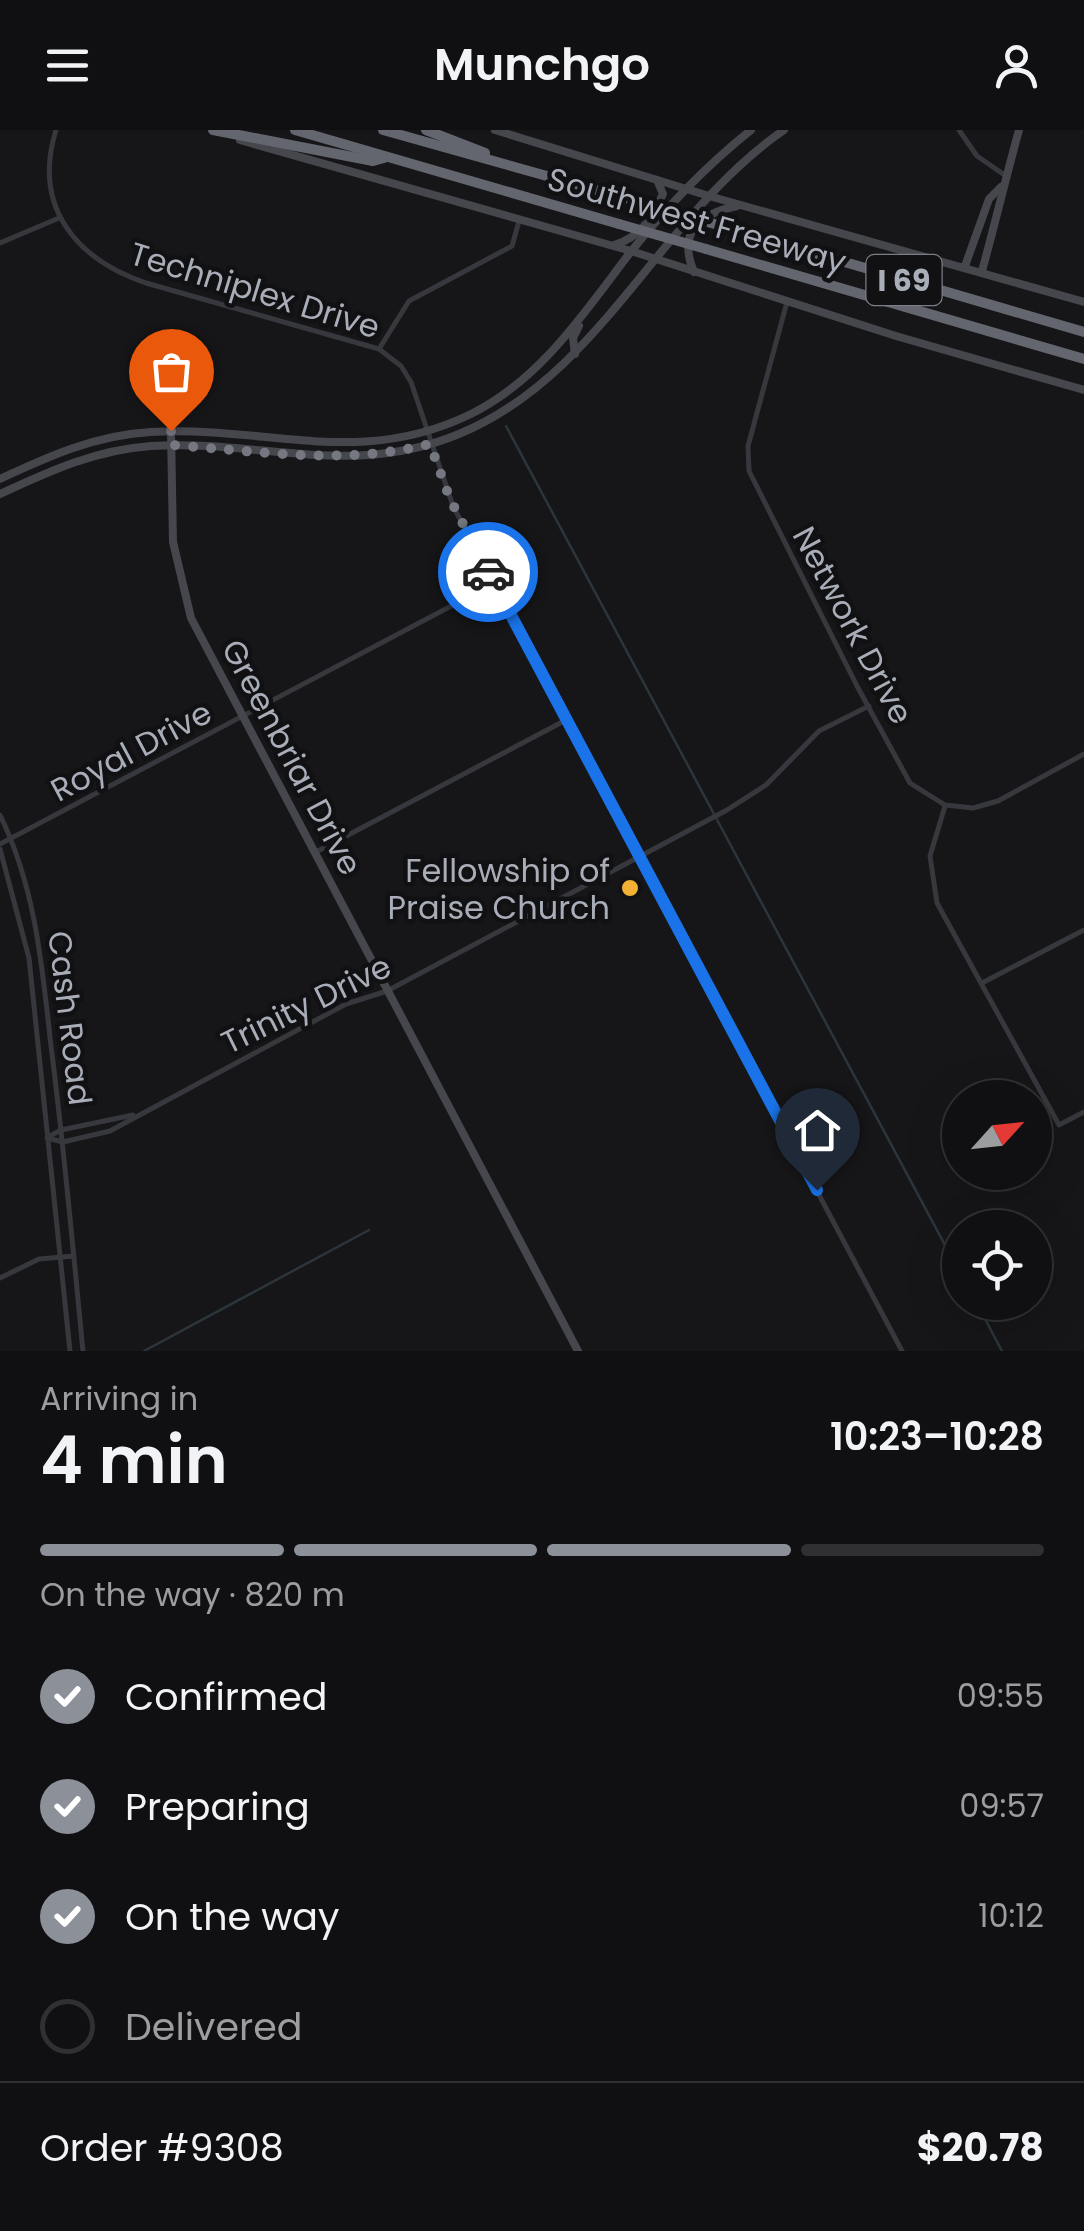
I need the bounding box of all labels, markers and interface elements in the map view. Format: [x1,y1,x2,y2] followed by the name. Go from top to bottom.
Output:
[434,33,650,96] text: Munchgo
[40,38,95,93] icon: menu
[989,38,1044,93] icon: person
[543,156,851,284] street label: Southwest Freeway
[125,231,385,349] street label: Techniplex Drive
[866,255,942,305] road number: I 69
[129,329,214,432] pin
[144,344,199,399] icon: bag
[782,518,924,732] street label: Network Drive
[438,522,538,622] courier
[461,545,516,600] icon: car
[211,631,373,883] street label: Greenbriar Drive
[43,690,219,812] street label: Royal Drive
[387,848,610,930] place label: Fellowship of Praise Church
[619,877,641,899] marker: Fellowship of Praise Church
[37,928,103,1108] street label: Cash Road
[213,943,399,1065] street label: Trinity Drive
[942,1080,1052,1190] north arrow
[942,1080,1052,1320] map controls
[775,1088,860,1191] pin
[790,1103,845,1158] icon: home
[942,1210,1052,1320] button: locate
[40,1376,198,1421] text: Arriving in
[830,1410,1044,1463] text: 10:23–10:28
[40,1415,228,1506] text: 4 min
[40,1572,345,1617] text: On the way · 820 m
[40,1669,95,1724] icon: check
[125,1670,327,1723] text: Confirmed
[957,1673,1044,1718] text: 09:55
[40,1779,95,1834] icon: check
[125,1780,310,1833] text: Preparing
[959,1783,1044,1828] text: 09:57
[40,1889,95,1944] icon: check
[125,1890,339,1943] text: On the way
[978,1893,1044,1938] text: 10:12
[125,2000,302,2053] text: Delivered
[40,2121,284,2174] text: Order #9308
[917,2121,1044,2174] text: $20.78

